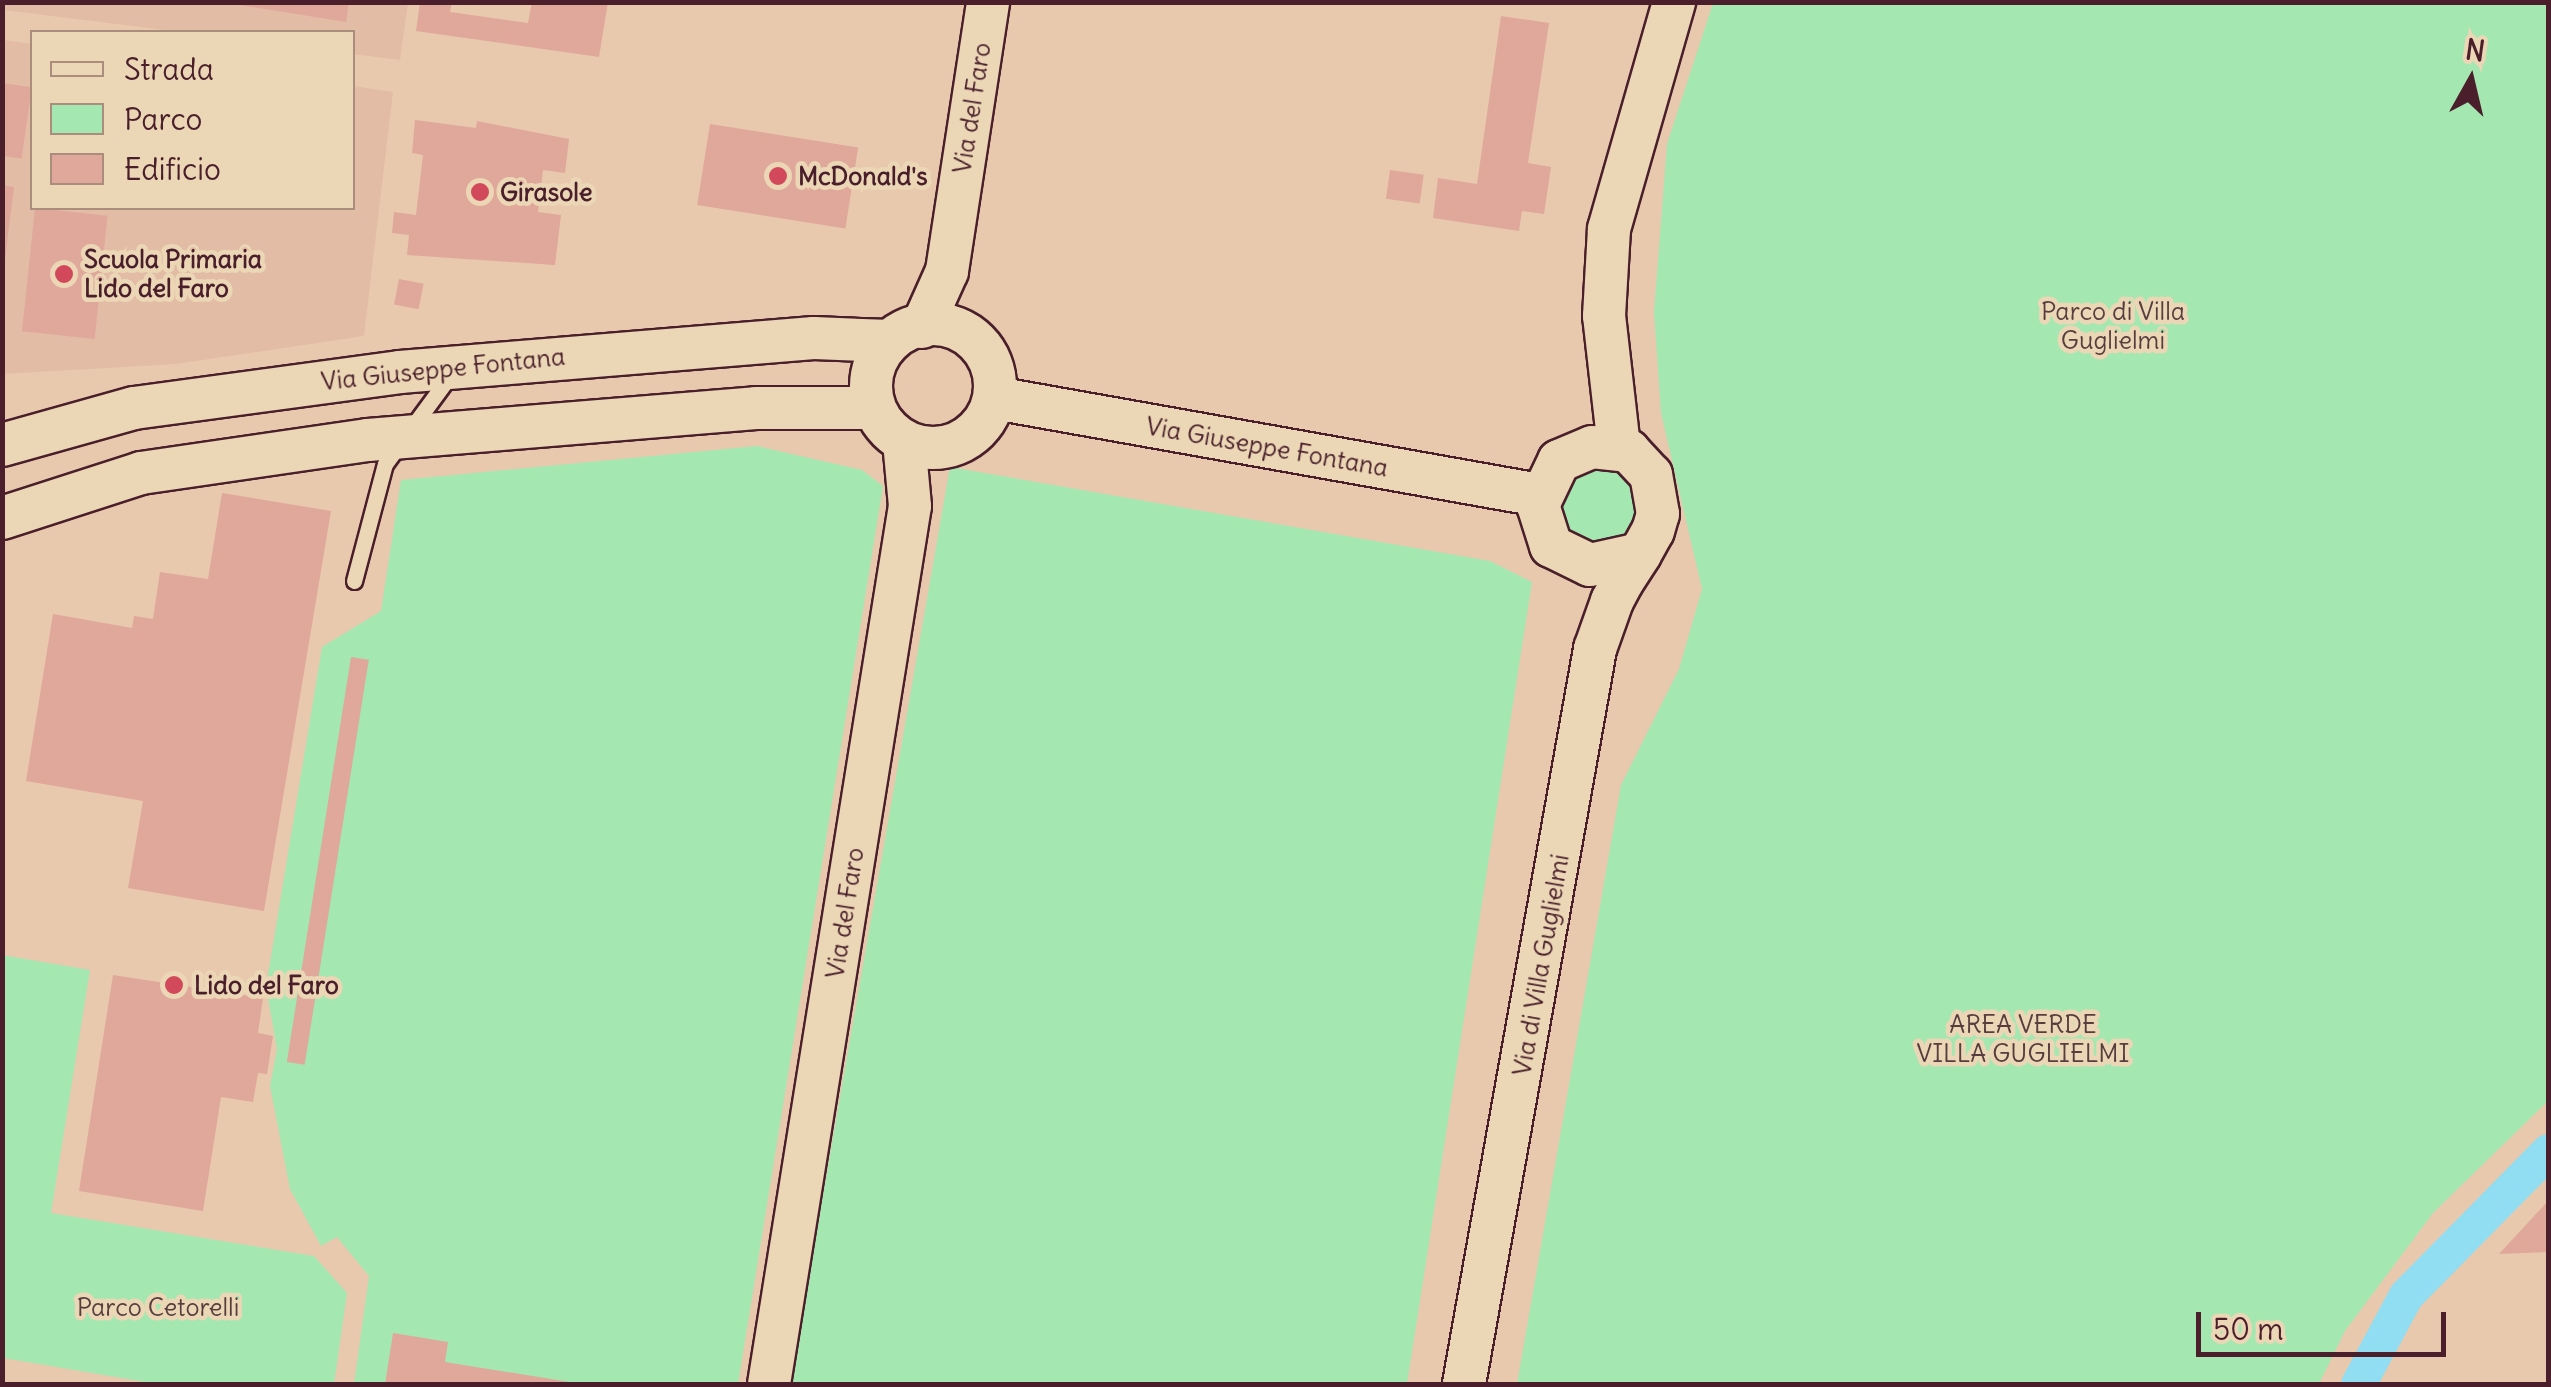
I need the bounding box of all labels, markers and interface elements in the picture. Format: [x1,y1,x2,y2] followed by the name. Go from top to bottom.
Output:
[30,30,355,210] legend
[2421,30,2521,130] north arrow
[2463,31,2487,69] text: N
[947,40,997,176] street label: Via del Faro
[124,50,214,88] text: Strada
[124,100,202,138] text: Parco
[124,150,221,188] text: Edificio
[798,161,927,191] place label: McDonald's
[767,165,789,187] marker: McDonald's
[500,177,592,207] place label: Girasole
[469,181,491,203] marker: Girasole
[84,245,262,304] place label: Scuola Primaria Lido del Faro
[53,263,75,285] marker: Scuola Primaria Lido del Faro
[2041,297,2185,356] park label: Parco di Villa Guglielmi
[319,341,567,397] street label: Via Giuseppe Fontana
[1144,411,1390,483] street label: Via Giuseppe Fontana
[820,845,870,981] street label: Via del Faro
[1507,852,1575,1078] street label: Via di Villa Guglielmi
[194,970,339,1000] place label: Lido del Faro
[163,974,185,996] marker: Lido del Faro
[1917,1010,2129,1069] park label: AREA VERDE VILLA GUGLIELMI
[77,1292,239,1322] park label: Parco Cetorelli
[2201,1292,2451,1354] scale bar
[2213,1310,2283,1348] text: 50 m

